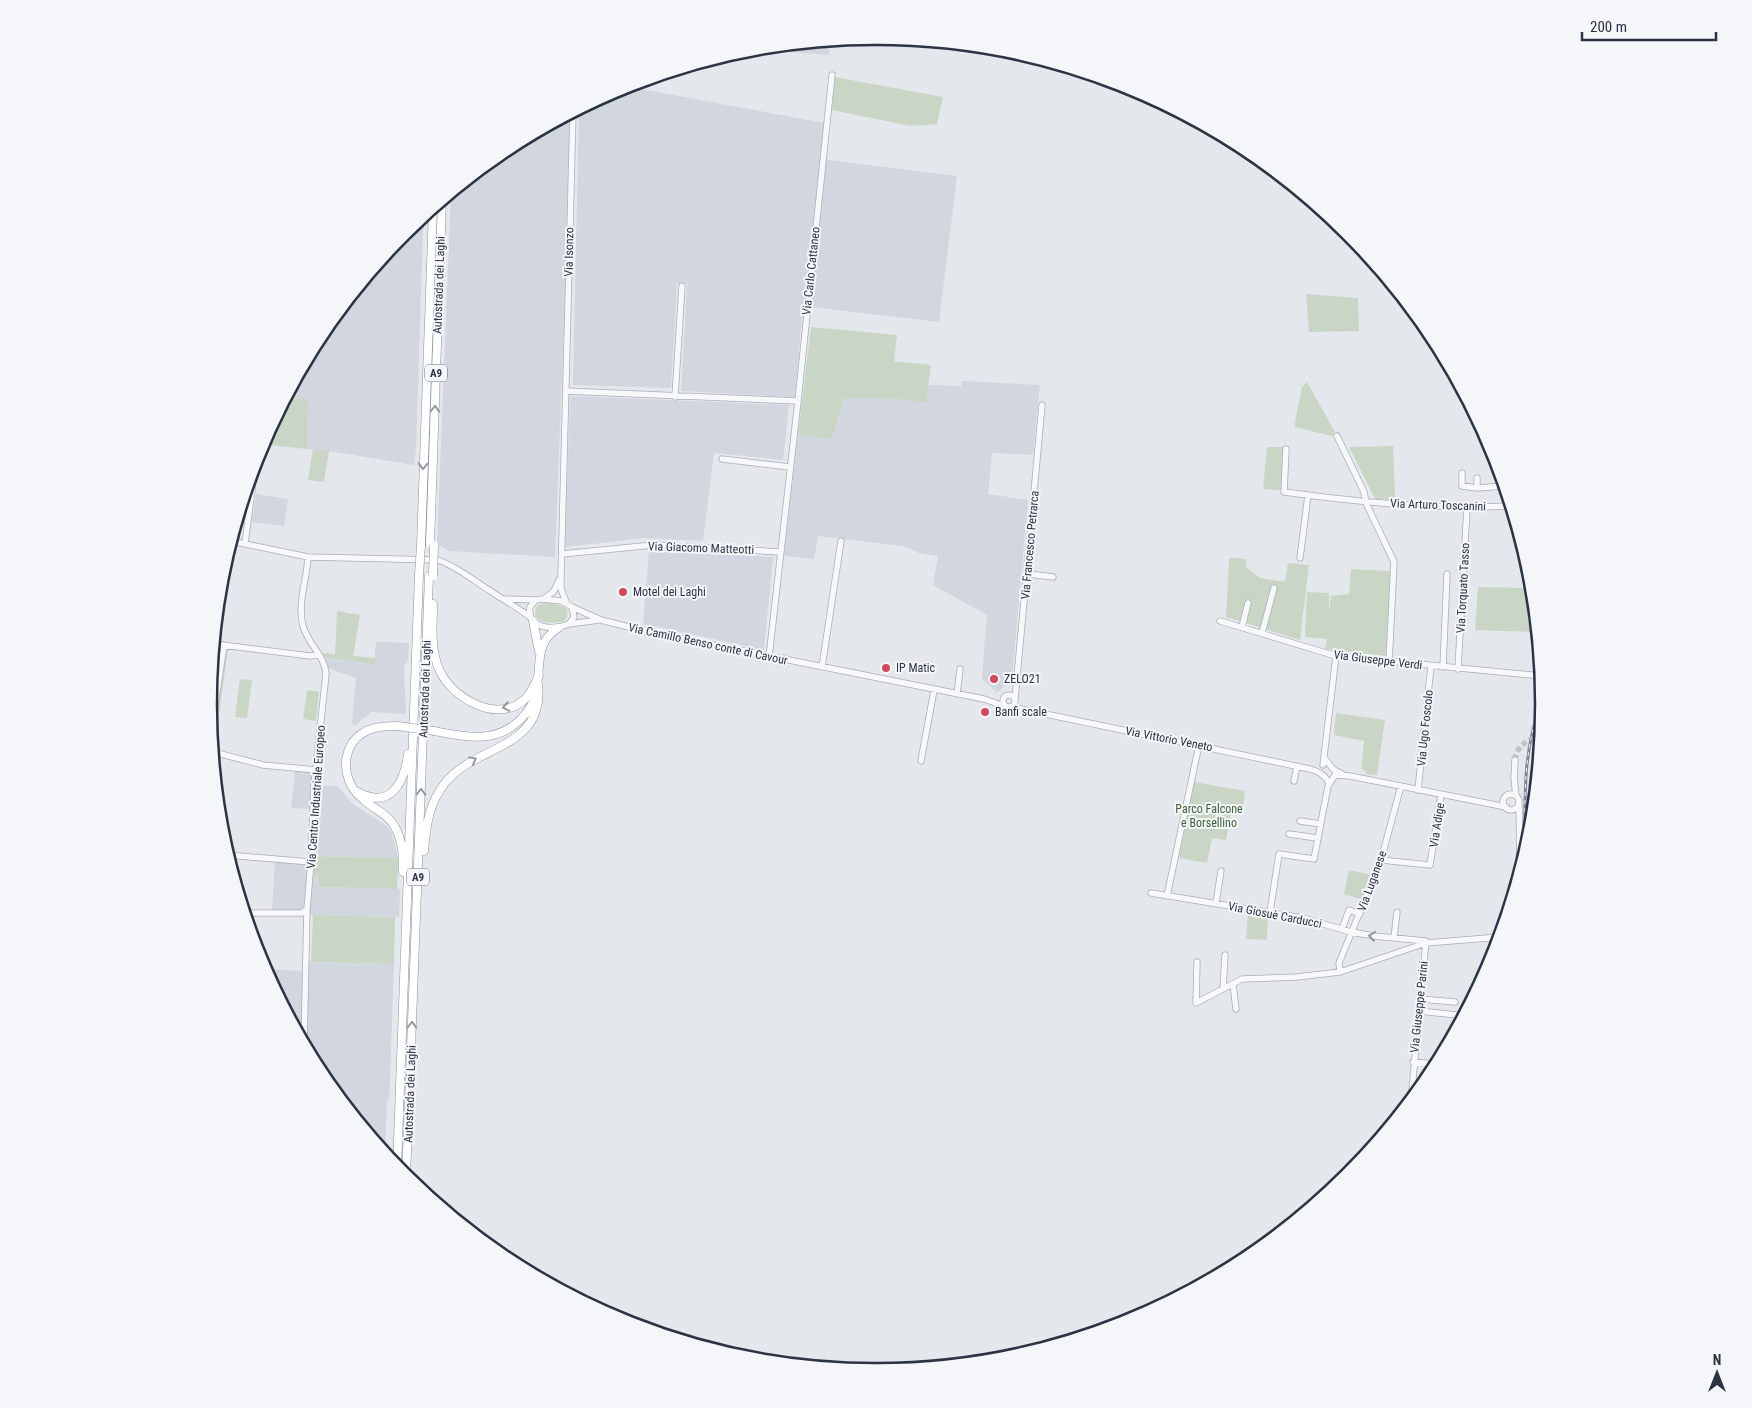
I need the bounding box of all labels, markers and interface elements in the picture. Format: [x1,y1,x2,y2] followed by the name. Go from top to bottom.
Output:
[1582,10,1716,42] scale bar
[1590,18,1627,36] text: 200 m
[799,226,823,316] street label: Via Carlo Cattaneo
[562,227,576,277] street label: Via Isonzo
[430,236,448,334] street label: Autostrada dei Laghi
[425,364,447,382] road number: A9
[429,405,440,413] one-way arrow
[418,463,429,471] one-way arrow
[1018,490,1042,600] street label: Via Francesco Petrarca
[1390,496,1486,514] street label: Via Arturo Toscanini
[648,539,754,557] street label: Via Giacomo Matteotti
[1454,542,1472,634] street label: Via Torquato Tasso
[633,585,706,599] place label: Motel dei Laghi
[617,586,629,598] marker: Motel dei Laghi
[627,620,789,668] street label: Via Camillo Benso conte di Cavour
[416,640,434,738] street label: Autostrada dei Laghi
[1333,648,1423,672] street label: Via Giuseppe Verdi
[896,661,936,675] place label: IP Matic
[880,662,892,674] marker: IP Matic
[1004,672,1041,686] place label: ZELO21
[988,673,1000,685] marker: ZELO21
[1414,689,1436,767] street label: Via Ugo Foscolo
[502,701,511,711] one-way arrow
[995,705,1047,719] place label: Banfi scale
[979,706,991,718] marker: Banfi scale
[1124,724,1214,754] street label: Via Vittorio Veneto
[304,725,328,869] street label: Via Centro Industriale Europeo
[468,757,477,767] one-way arrow
[416,788,427,796] one-way arrow
[1427,801,1448,848] street label: Via Adige
[1175,802,1243,830] park label: Parco Falcone e Borsellino
[1355,848,1390,913] street label: Via Luganese
[407,869,429,886] road number: A9
[1227,899,1323,931] street label: Via Giosuè Carducci
[1368,931,1376,941] one-way arrow
[1407,960,1431,1054] street label: Via Giuseppe Parini
[407,1020,418,1028] one-way arrow
[401,1045,419,1143] street label: Autostrada dei Laghi
[1692,1348,1742,1398] north arrow
[1713,1352,1721,1368] text: N

